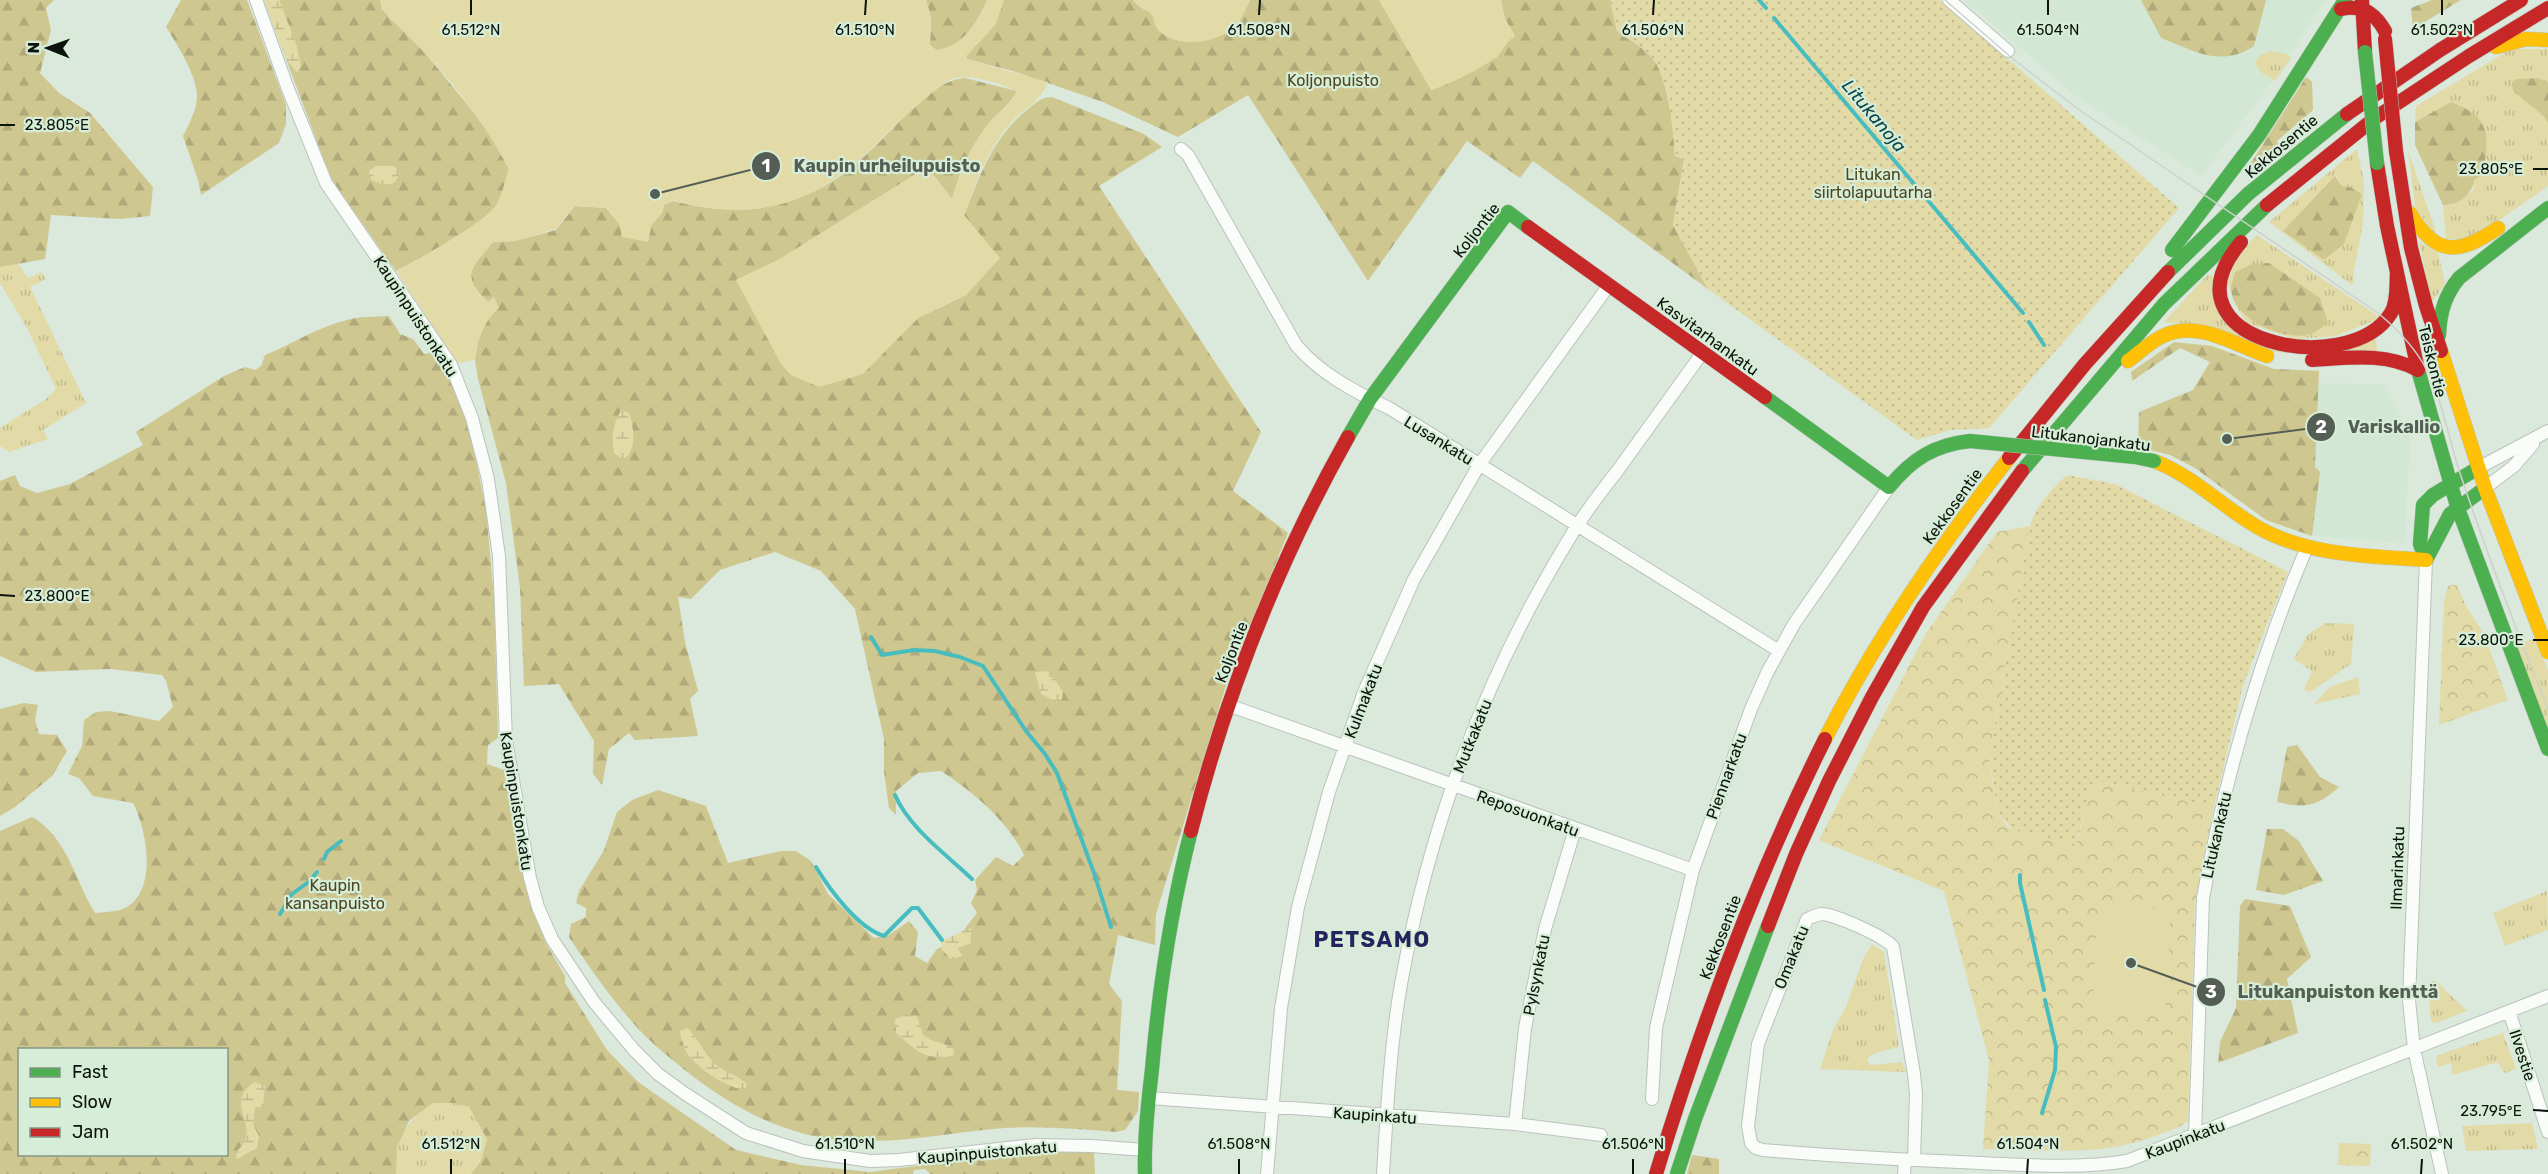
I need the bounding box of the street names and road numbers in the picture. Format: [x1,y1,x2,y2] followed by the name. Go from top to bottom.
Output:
[2241,110,2322,182] street label: Kekkosentie
[1449,199,1504,261] street label: Koljontie
[369,252,462,380] street label: Kaupinpuistonkatu
[1653,293,1762,380] street label: Kasvitarhankatu
[2414,323,2451,400] street label: Teiskontie
[1401,412,1477,469] street label: Lusankatu
[2030,422,2152,455] street label: Litukanojankatu
[1919,465,1986,548] street label: Kekkosentie
[1211,619,1252,686] street label: Koljontie
[1341,661,1386,741] street label: Kulmakatu
[1449,696,1496,776] street label: Mutkakatu
[496,730,537,872] street label: Kaupinpuistonkatu
[1702,731,1751,822] street label: Piennarkatu
[1474,786,1582,841] street label: Reposuonkatu
[2197,790,2236,880] street label: Litukankatu
[2387,826,2408,910] street label: Ilmarinkatu
[1696,892,1745,982] street label: Kekkosentie
[1770,923,1813,992] street label: Omakatu
[1519,933,1554,1017] street label: Pylsynkatu
[2505,1027,2540,1083] street label: Ilvestie
[1332,1103,1417,1128] street label: Kaupinkatu
[2143,1116,2228,1163] street label: Kaupinkatu
[916,1137,1058,1168] street label: Kaupinpuistonkatu

